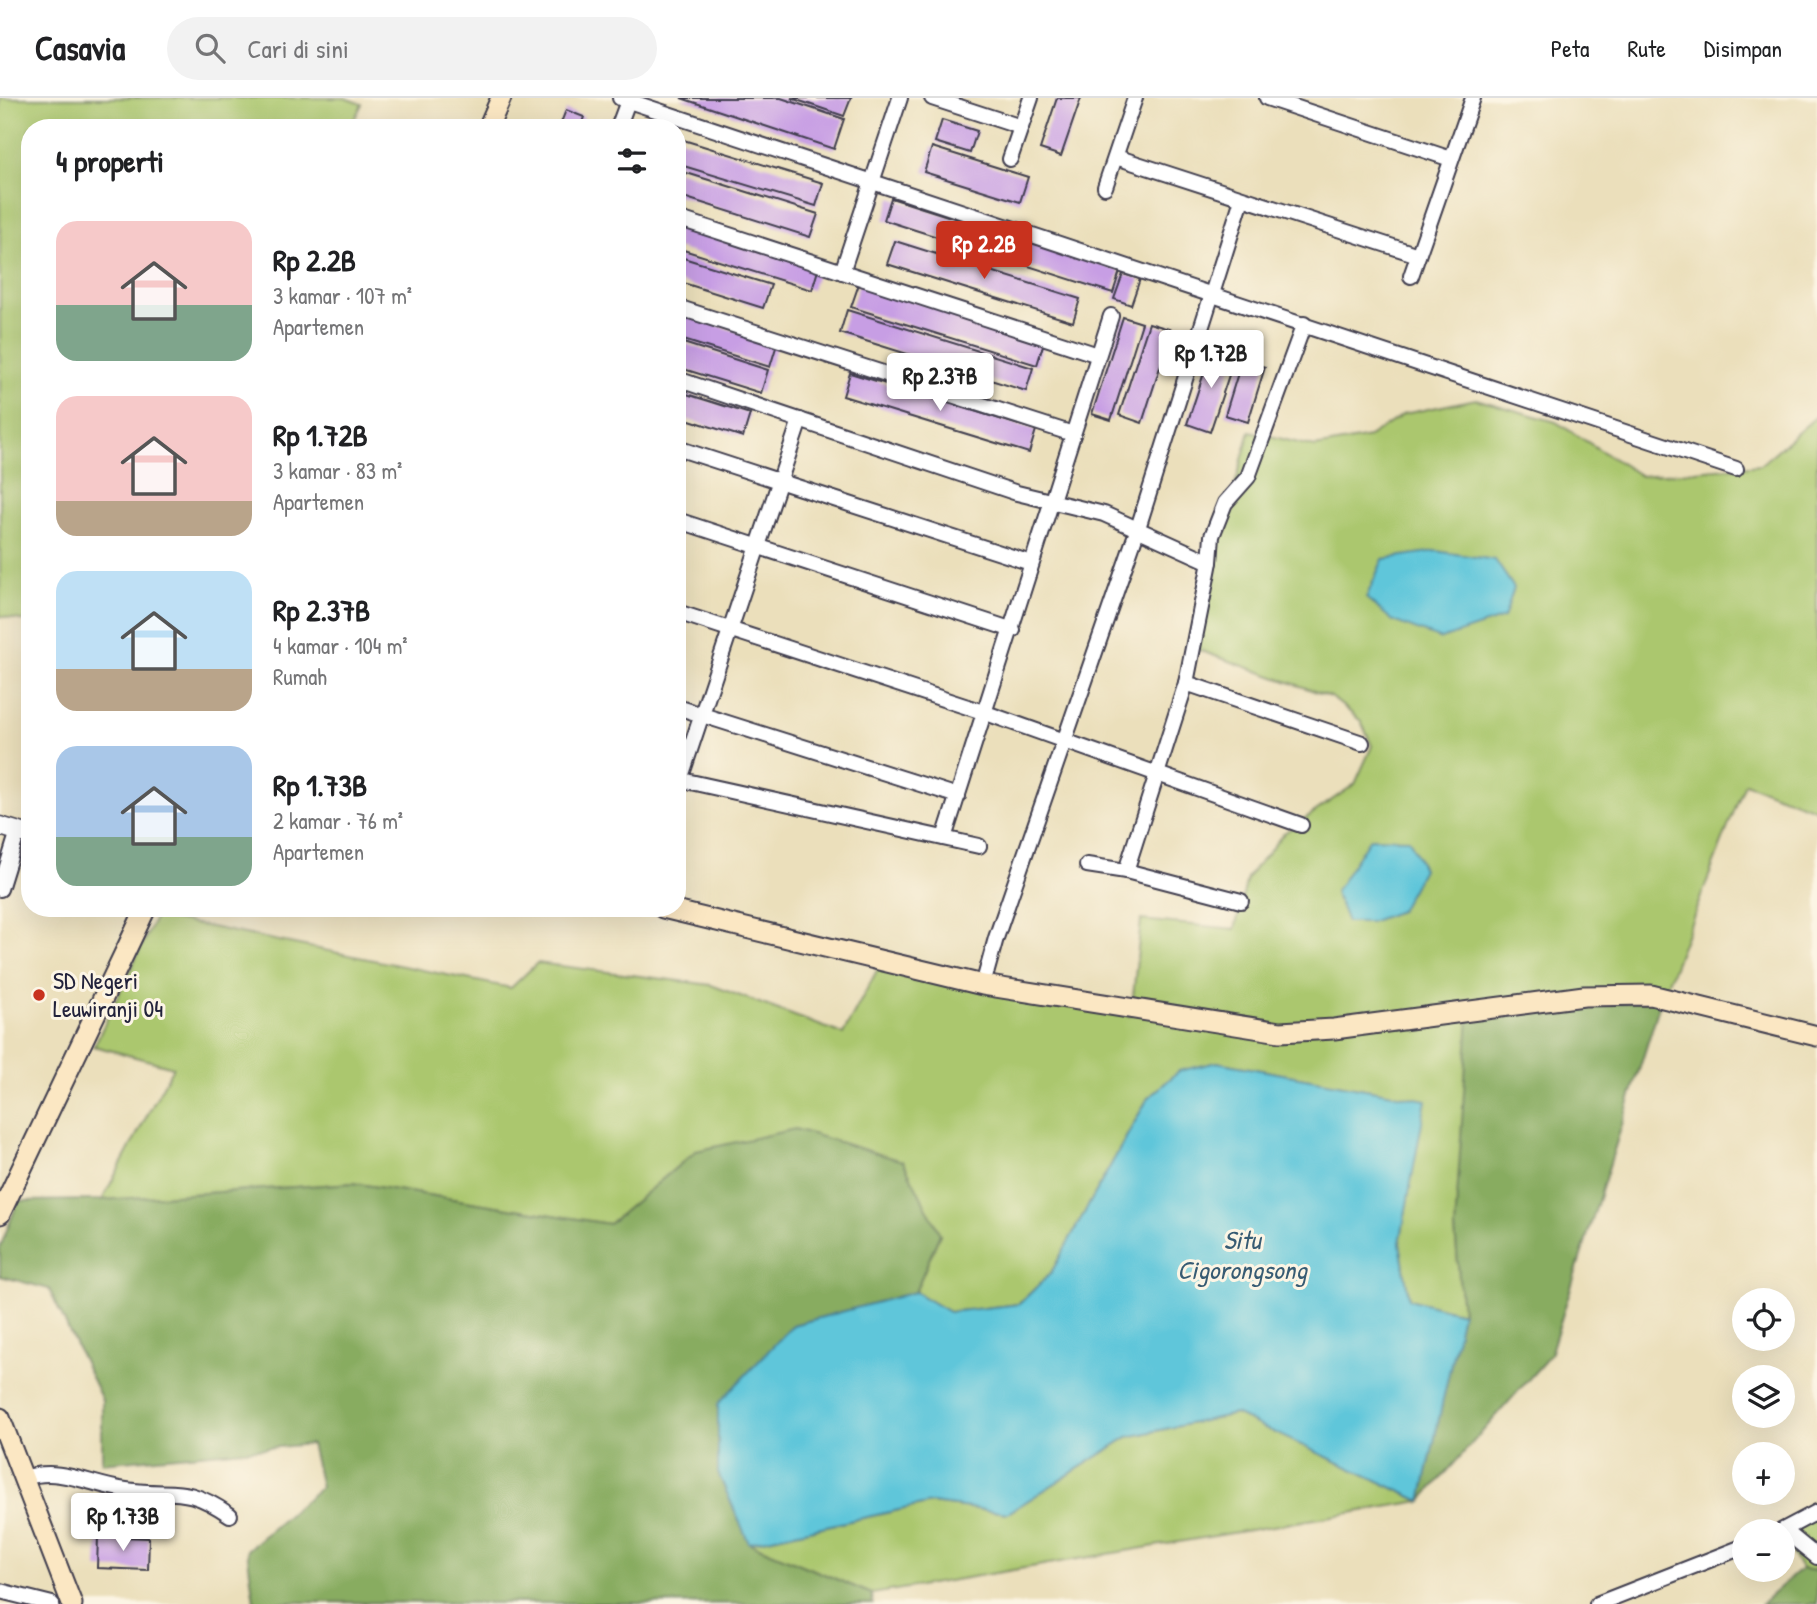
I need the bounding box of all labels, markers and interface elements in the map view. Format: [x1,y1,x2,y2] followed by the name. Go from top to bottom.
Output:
[167,17,657,80] search box
[35,26,125,70] text: Casavia
[191,29,229,67] icon: search
[247,31,349,66] text: Cari di sini
[1551,32,1589,64] text: Peta
[1627,32,1666,64] text: Rute
[1704,32,1782,64] text: Disimpan
[56,141,164,181] text: 4 properti
[613,142,651,180] icon: filters
[919,222,1049,281] pin: Rp 2.2B
[952,228,1016,259] text: Rp 2.2B
[273,240,356,280] text: Rp 2.2B
[112,249,196,333] icon: home
[273,280,412,311] text: 3 kamar · 107 m²
[273,311,364,342] text: Apartemen
[1139,330,1283,390] pin: Rp 1.72B
[1175,337,1247,368] text: Rp 1.72B
[868,354,1012,413] pin: Rp 2.37B
[903,360,977,391] text: Rp 2.37B
[273,415,368,455] text: Rp 1.72B
[112,424,196,508] icon: home
[273,455,402,486] text: 3 kamar · 83 m²
[273,486,364,517] text: Apartemen
[273,590,370,630] text: Rp 2.37B
[112,599,196,683] icon: home
[273,630,408,661] text: 4 kamar · 104 m²
[273,661,327,692] text: Rumah
[273,765,367,805] text: Rp 1.73B
[112,774,196,858] icon: home
[273,805,403,836] text: 2 kamar · 76 m²
[273,836,364,867] text: Apartemen
[53,964,163,1024] place label: SD Negeri Leuwiranji 04
[31,987,47,1003] marker: SD Negeri Leuwiranji 04
[1177,1222,1308,1288] water label: Situ Cigorongsong
[1732,1288,1795,1582] map controls
[1732,1288,1795,1351] button: locate
[1732,1365,1795,1428] button: layers
[1732,1442,1795,1505] button: +
[51,1494,195,1553] pin: Rp 1.73B
[87,1500,159,1531] text: Rp 1.73B
[1732,1519,1795,1582] button: −

